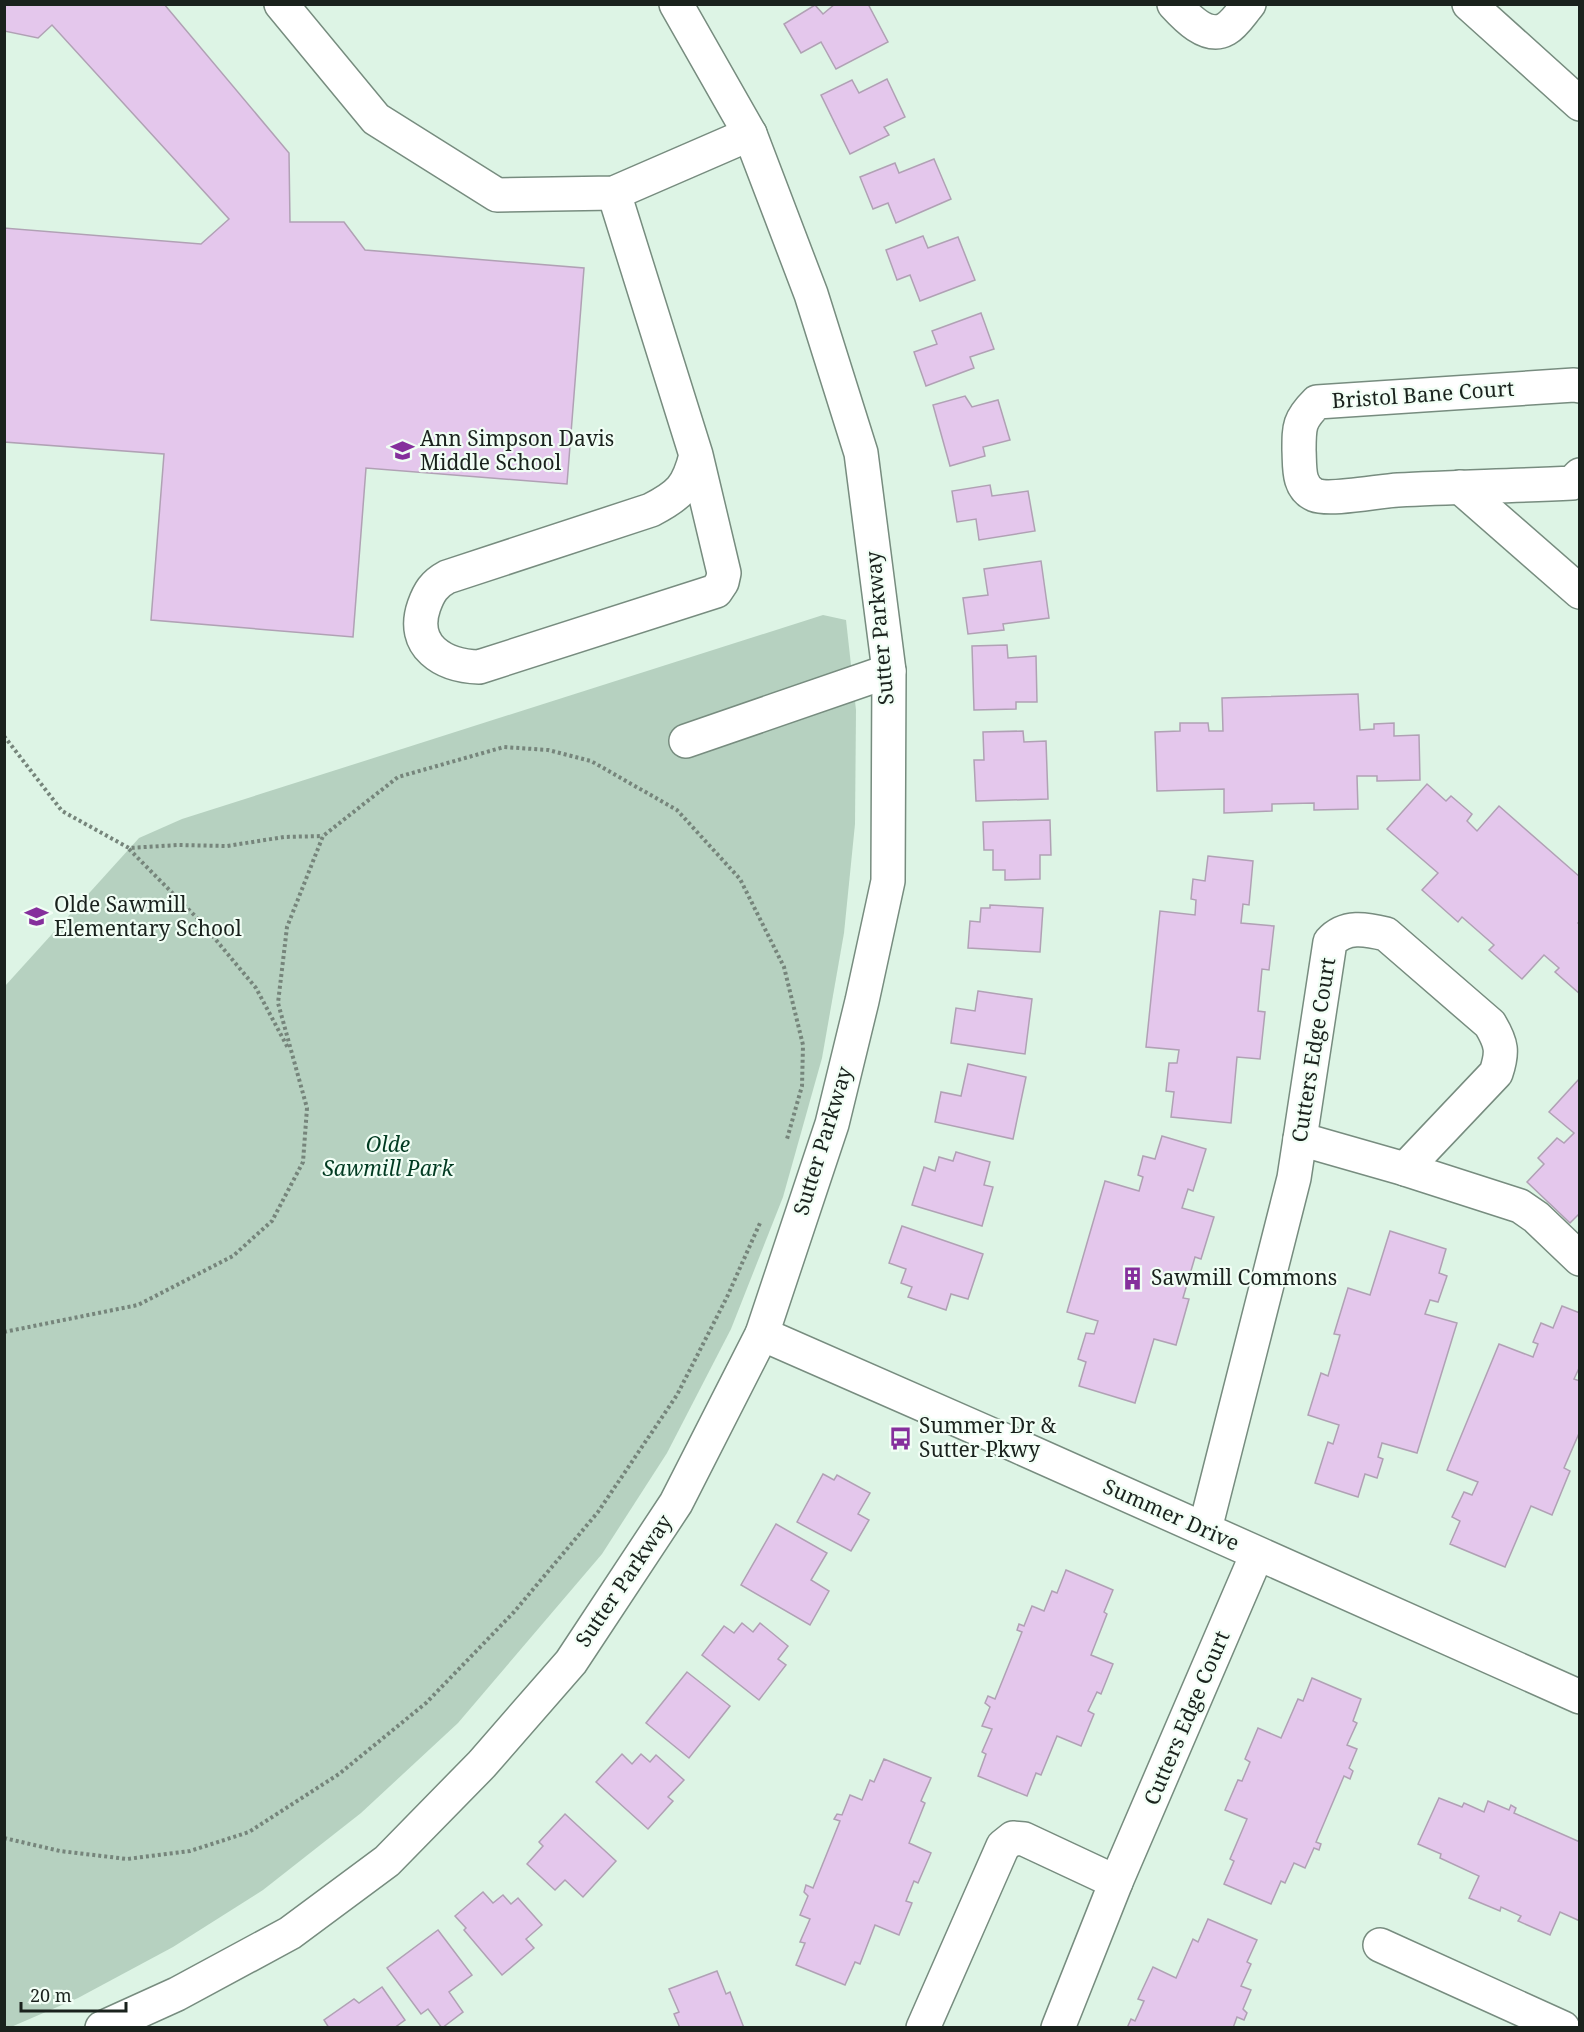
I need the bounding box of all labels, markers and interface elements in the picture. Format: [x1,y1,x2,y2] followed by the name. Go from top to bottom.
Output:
[1331,374,1515,414] street label: Bristol Bane Court
[420,424,614,476] place label: Ann Simpson Davis Middle School
[389,438,415,464] school or university icon: Ann Simpson Davis Middle School
[858,550,900,706] street label: Sutter Parkway
[54,890,242,942] place label: Olde Sawmill Elementary School
[23,904,49,930] school or university icon: Olde Sawmill Elementary School
[1285,955,1341,1144] street label: Cutters Edge Court
[786,1063,858,1219] street label: Sutter Parkway
[322,1130,455,1182] park label: Olde Sawmill Park
[1151,1263,1337,1291] place label: Sawmill Commons
[1120,1265,1146,1291] building icon: Sawmill Commons
[919,1411,1057,1463] place label: Summer Dr & Sutter Pkwy
[888,1425,914,1451] bus stop icon: Summer Dr & Sutter Pkwy
[1099,1472,1244,1557] street label: Summer Drive
[568,1509,678,1652] street label: Sutter Parkway
[1137,1626,1235,1809] street label: Cutters Edge Court
[21,1975,126,2013] scale bar
[30,1983,72,2007] text: 20 m

